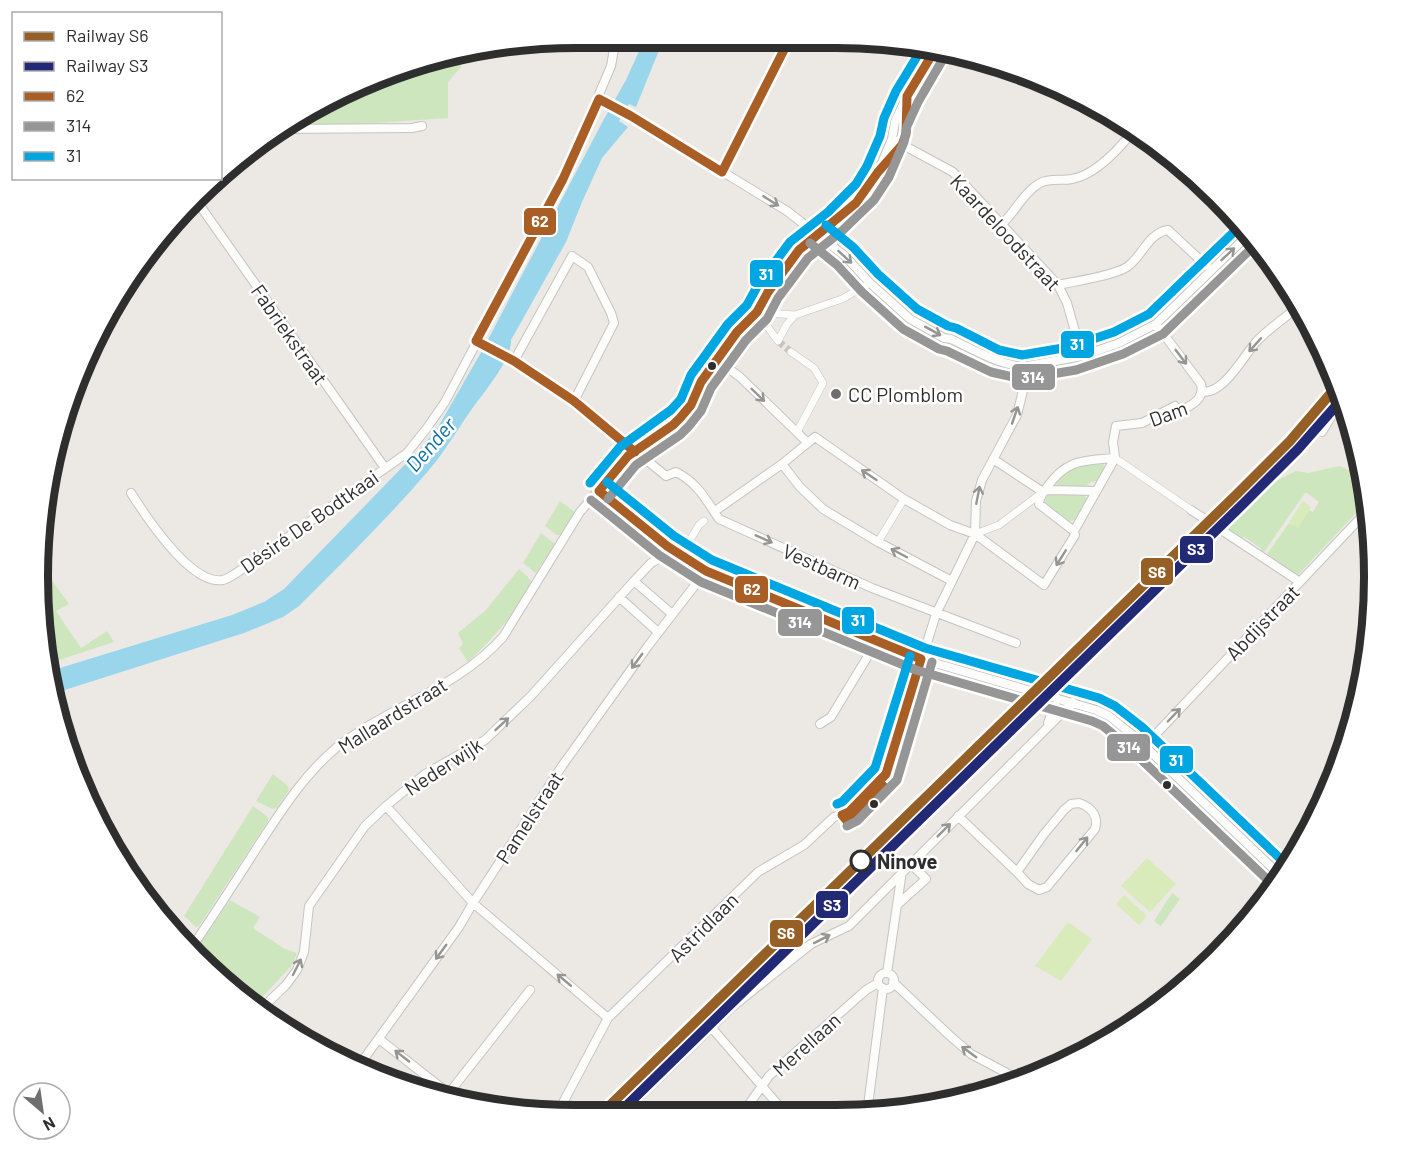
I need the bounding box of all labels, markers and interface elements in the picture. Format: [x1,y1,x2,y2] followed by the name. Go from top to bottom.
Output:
[12,12,222,180] legend
[66,24,149,46] text: Railway S6
[66,54,149,76] text: Railway S3
[66,84,85,106] text: 62
[66,114,91,136] text: 314
[66,144,81,166] text: 31
[946,169,1066,295] street label: Kaardeloodstraat
[762,196,779,208] one-way arrow
[523,207,557,236] line badge: 62
[531,211,549,230] text: 62
[1220,247,1235,261] one-way arrow
[838,250,853,264] one-way arrow
[749,259,784,288] line badge: 31
[759,264,773,283] text: 31
[247,279,333,389] street label: Fabriekstraat
[924,326,941,338] one-way arrow
[1060,330,1095,359] line badge: 31
[1070,334,1084,353] text: 31
[1248,337,1262,352] one-way arrow
[1175,349,1187,365] one-way arrow
[706,360,718,372] unlabelled marker
[1011,363,1056,391] line badge: 314
[1021,367,1045,386] text: 314
[848,382,963,406] place label: CC Plomblom
[750,387,765,401] one-way arrow
[829,387,843,401] marker: CC Plomblom
[1146,395,1190,431] street label: Dam
[1011,406,1022,424] one-way arrow
[400,411,461,476] water label: Dender
[235,464,383,578] street label: Désiré De Bodtkaai
[862,469,878,481] one-way arrow
[973,486,984,505] one-way arrow
[754,534,772,546] one-way arrow
[1179,535,1214,564] line badge: S3
[779,538,865,594] street label: Vestbarm
[1187,539,1205,558] text: S3
[891,547,908,559] one-way arrow
[1054,549,1066,566] one-way arrow
[1140,557,1174,586] line badge: S6
[1148,562,1166,581] text: S6
[734,575,769,604] line badge: 62
[743,579,761,598] text: 62
[1220,579,1304,665] street label: Abdijstraat
[841,606,875,635] line badge: 31
[777,608,823,637] line badge: 314
[851,610,865,629] text: 31
[788,612,812,631] text: 314
[631,653,643,669] one-way arrow
[333,672,451,758] street label: Mallaardstraat
[1167,708,1181,723] one-way arrow
[494,717,509,731] one-way arrow
[400,732,486,800] street label: Nederwijk
[1106,733,1151,762] line badge: 314
[1117,737,1141,756] text: 314
[1159,745,1194,774] line badge: 31
[1169,750,1183,769] text: 31
[490,766,568,868] street label: Pamelstraat
[1161,779,1173,791] unlabelled marker
[868,798,880,810] unlabelled marker
[936,823,951,837] one-way arrow
[1076,837,1089,853] one-way arrow
[877,849,938,873] place label: Ninove
[850,850,872,872] marker: Ninove
[663,887,743,967] street label: Astridlaan
[815,890,849,919] line badge: S3
[823,895,841,914] text: S3
[769,919,804,948] line badge: S6
[777,923,795,942] text: S6
[813,932,831,944] one-way arrow
[435,944,447,960] one-way arrow
[292,958,303,976] one-way arrow
[556,973,572,986] one-way arrow
[767,1007,845,1081] street label: Merellaan
[961,1045,977,1058] one-way arrow
[394,1050,410,1063] one-way arrow
[12,1081,72,1141] north arrow
[40,1114,59,1135] text: N

